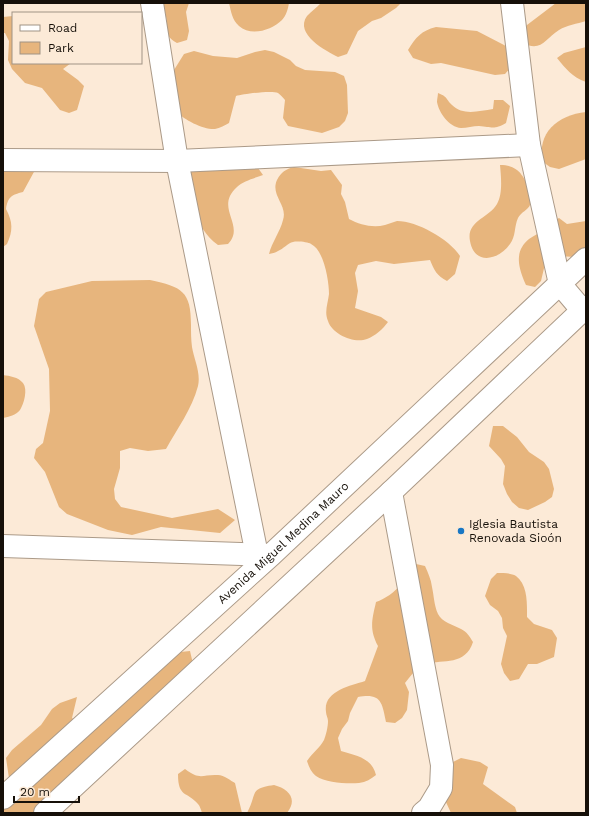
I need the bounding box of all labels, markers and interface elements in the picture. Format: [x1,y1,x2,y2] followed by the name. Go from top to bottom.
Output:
[12,12,142,64] legend
[48,21,77,35] text: Road
[48,41,74,55] text: Park
[215,479,351,607] street label: Avenida Miguel Medina Mauro
[469,517,562,545] place label: Iglesia Bautista Renovada Sioón
[456,526,466,536] marker: Iglesia Bautista Renovada Sioón
[14,778,79,804] scale bar
[20,785,50,799] text: 20 m

